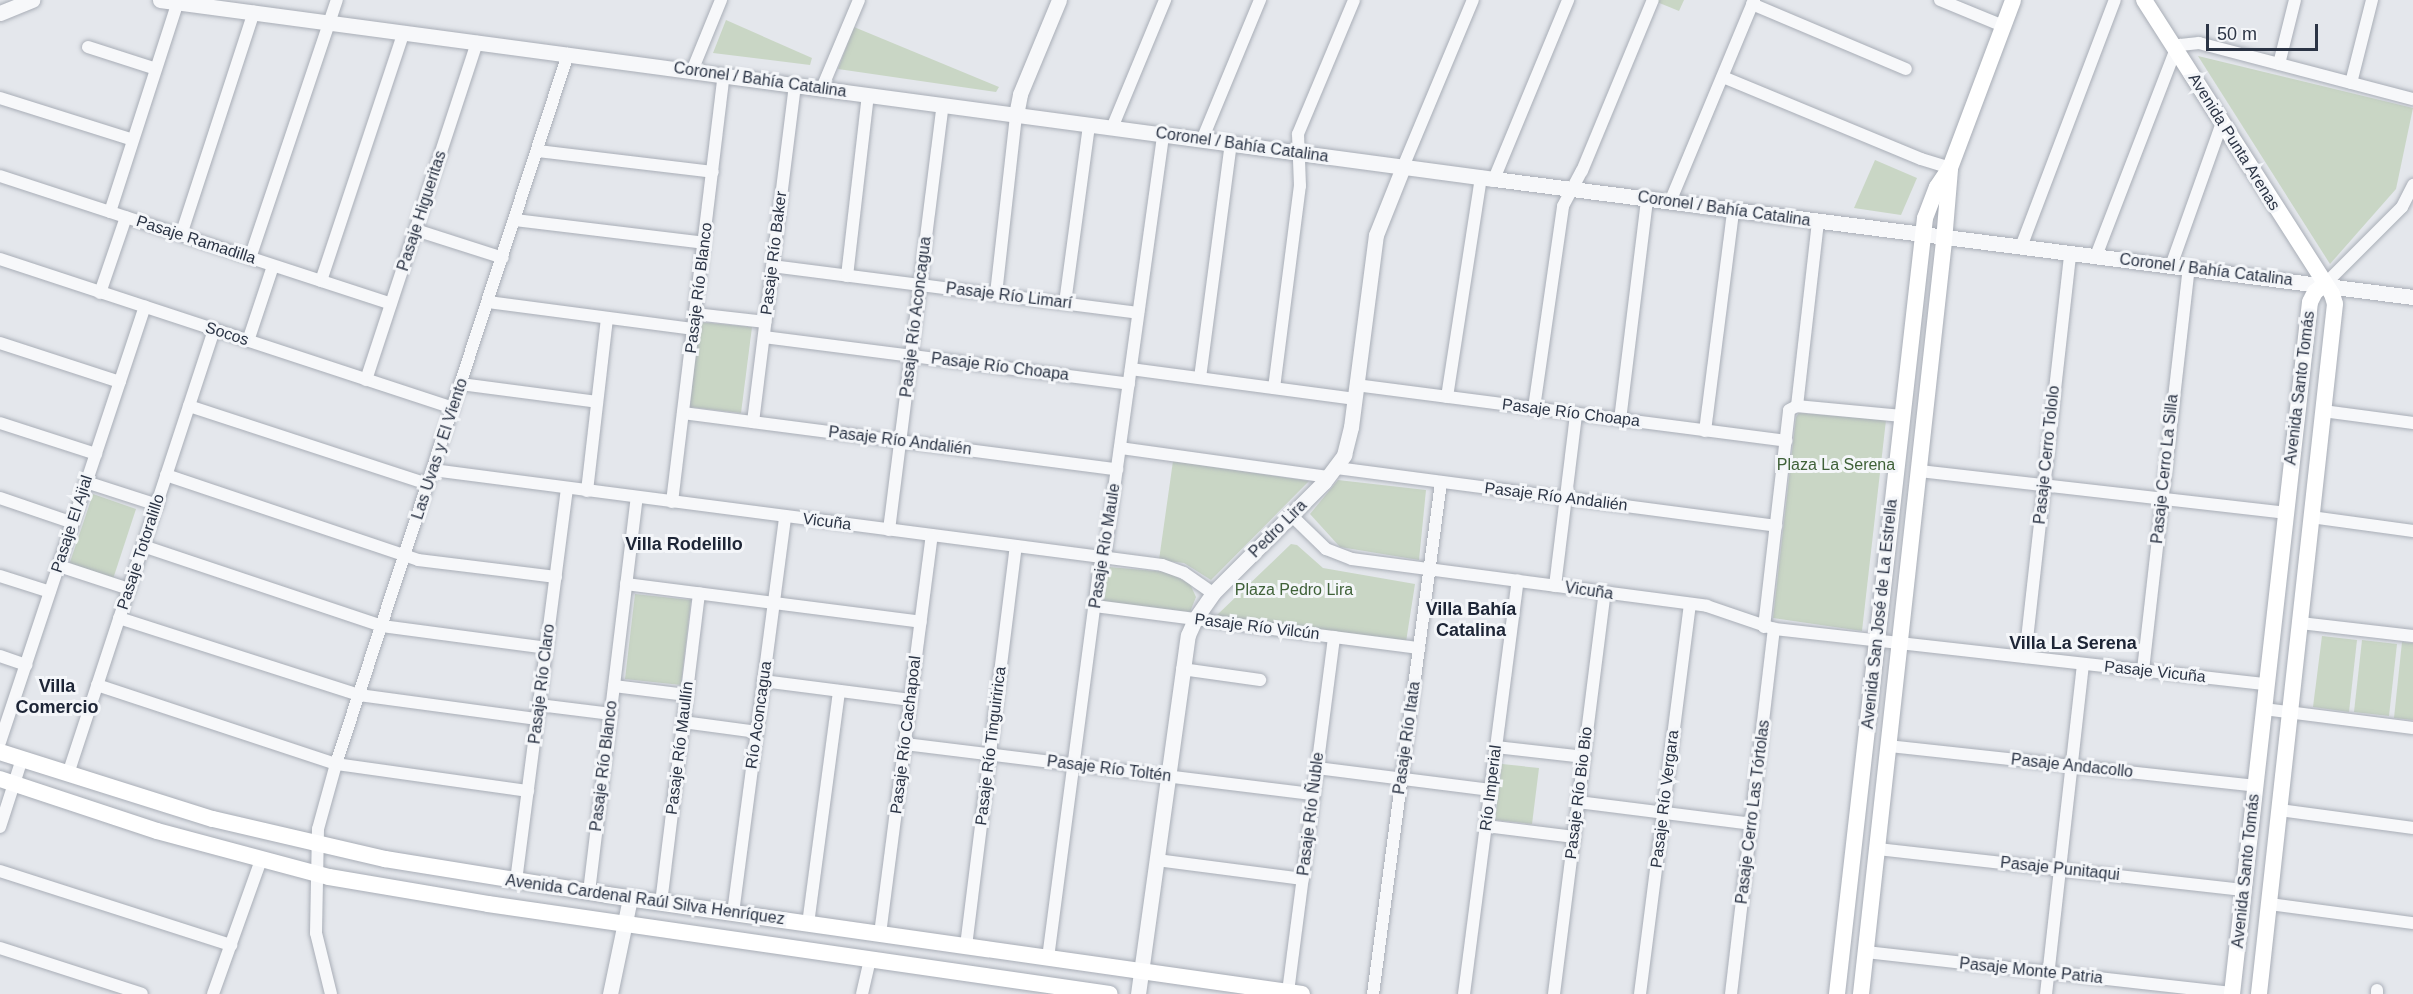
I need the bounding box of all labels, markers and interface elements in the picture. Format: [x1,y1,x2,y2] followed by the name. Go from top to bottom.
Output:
[2209,12,2322,50] scale bar
[2217,24,2257,44] text: 50 m
[672,58,848,102] street label: Coronel / Bahía Catalina
[2184,70,2284,214] street label: Avenida Punta Arenas
[1154,123,1330,167] street label: Coronel / Bahía Catalina
[393,148,451,274] street label: Pasaje Higueritas
[1636,187,1812,231] street label: Coronel / Bahía Catalina
[757,190,791,316] street label: Pasaje Río Baker
[134,212,258,268] street label: Pasaje Ramadilla
[681,222,717,354] street label: Pasaje Río Blanco
[897,235,935,399] street label: Pasaje Río Aconcagua
[2118,250,2294,290] street label: Coronel / Bahía Catalina
[945,279,1073,313] street label: Pasaje Río Limarí
[2281,310,2319,466] street label: Avenida Santo Tomás
[203,318,251,350] street label: Socos
[930,349,1070,385] street label: Pasaje Río Choapa
[408,376,472,522] street label: Las Uvas y El Viento
[2030,385,2064,525] street label: Pasaje Cerro Tololo
[2148,393,2182,545] street label: Pasaje Cerro La Silla
[1501,395,1641,431] street label: Pasaje Río Choapa
[827,423,973,459] street label: Pasaje Río Andalién
[1777,455,1895,475] park label: Plaza La Serena
[47,472,97,576] street label: Pasaje El Ajial
[1483,479,1629,515] street label: Pasaje Río Andalién
[1086,482,1124,610] street label: Pasaje Río Maule
[113,492,169,612] street label: Pasaje Totoralillo
[1245,496,1311,562] street label: Pedro Lira
[1858,498,1902,730] street label: Avenida San José de La Estrella
[802,510,852,534] street label: Vicuña
[625,533,743,555] district label: Villa Rodelillo
[1564,578,1614,604] street label: Vicuña
[1235,580,1353,600] park label: Plaza Pedro Lira
[1426,599,1516,642] district label: Villa Bahía Catalina
[1193,610,1321,644] street label: Pasaje Río Vilcún
[525,623,559,745] street label: Pasaje Río Claro
[2009,632,2137,654] district label: Villa La Serena
[887,655,925,815] street label: Pasaje Río Cachapoal
[2103,657,2207,687] street label: Pasaje Vicuña
[742,659,776,771] street label: Río Aconcagua
[972,665,1010,827] street label: Pasaje Río Tinguiririca
[15,676,99,718] district label: Villa Comercio
[662,680,698,816] street label: Pasaje Río Maullín
[1390,680,1424,796] street label: Pasaje Río Itata
[586,700,622,832] street label: Pasaje Río Blanco
[1732,719,1774,905] street label: Pasaje Cerro Las Tórtolas
[1561,726,1597,860] street label: Pasaje Río Bio Bio
[1647,729,1683,869] street label: Pasaje Río Vergara
[1476,744,1506,832] street label: Río Imperial
[2010,750,2134,782] street label: Pasaje Andacollo
[1294,751,1328,877] street label: Pasaje Río Ñuble
[1046,752,1172,786] street label: Pasaje Río Toltén
[2228,793,2264,949] street label: Avenida Santo Tomás
[1999,853,2121,885] street label: Pasaje Punitaqui
[504,871,786,929] street label: Avenida Cardenal Raúl Silva Henríquez
[1958,954,2104,988] street label: Pasaje Monte Patria

